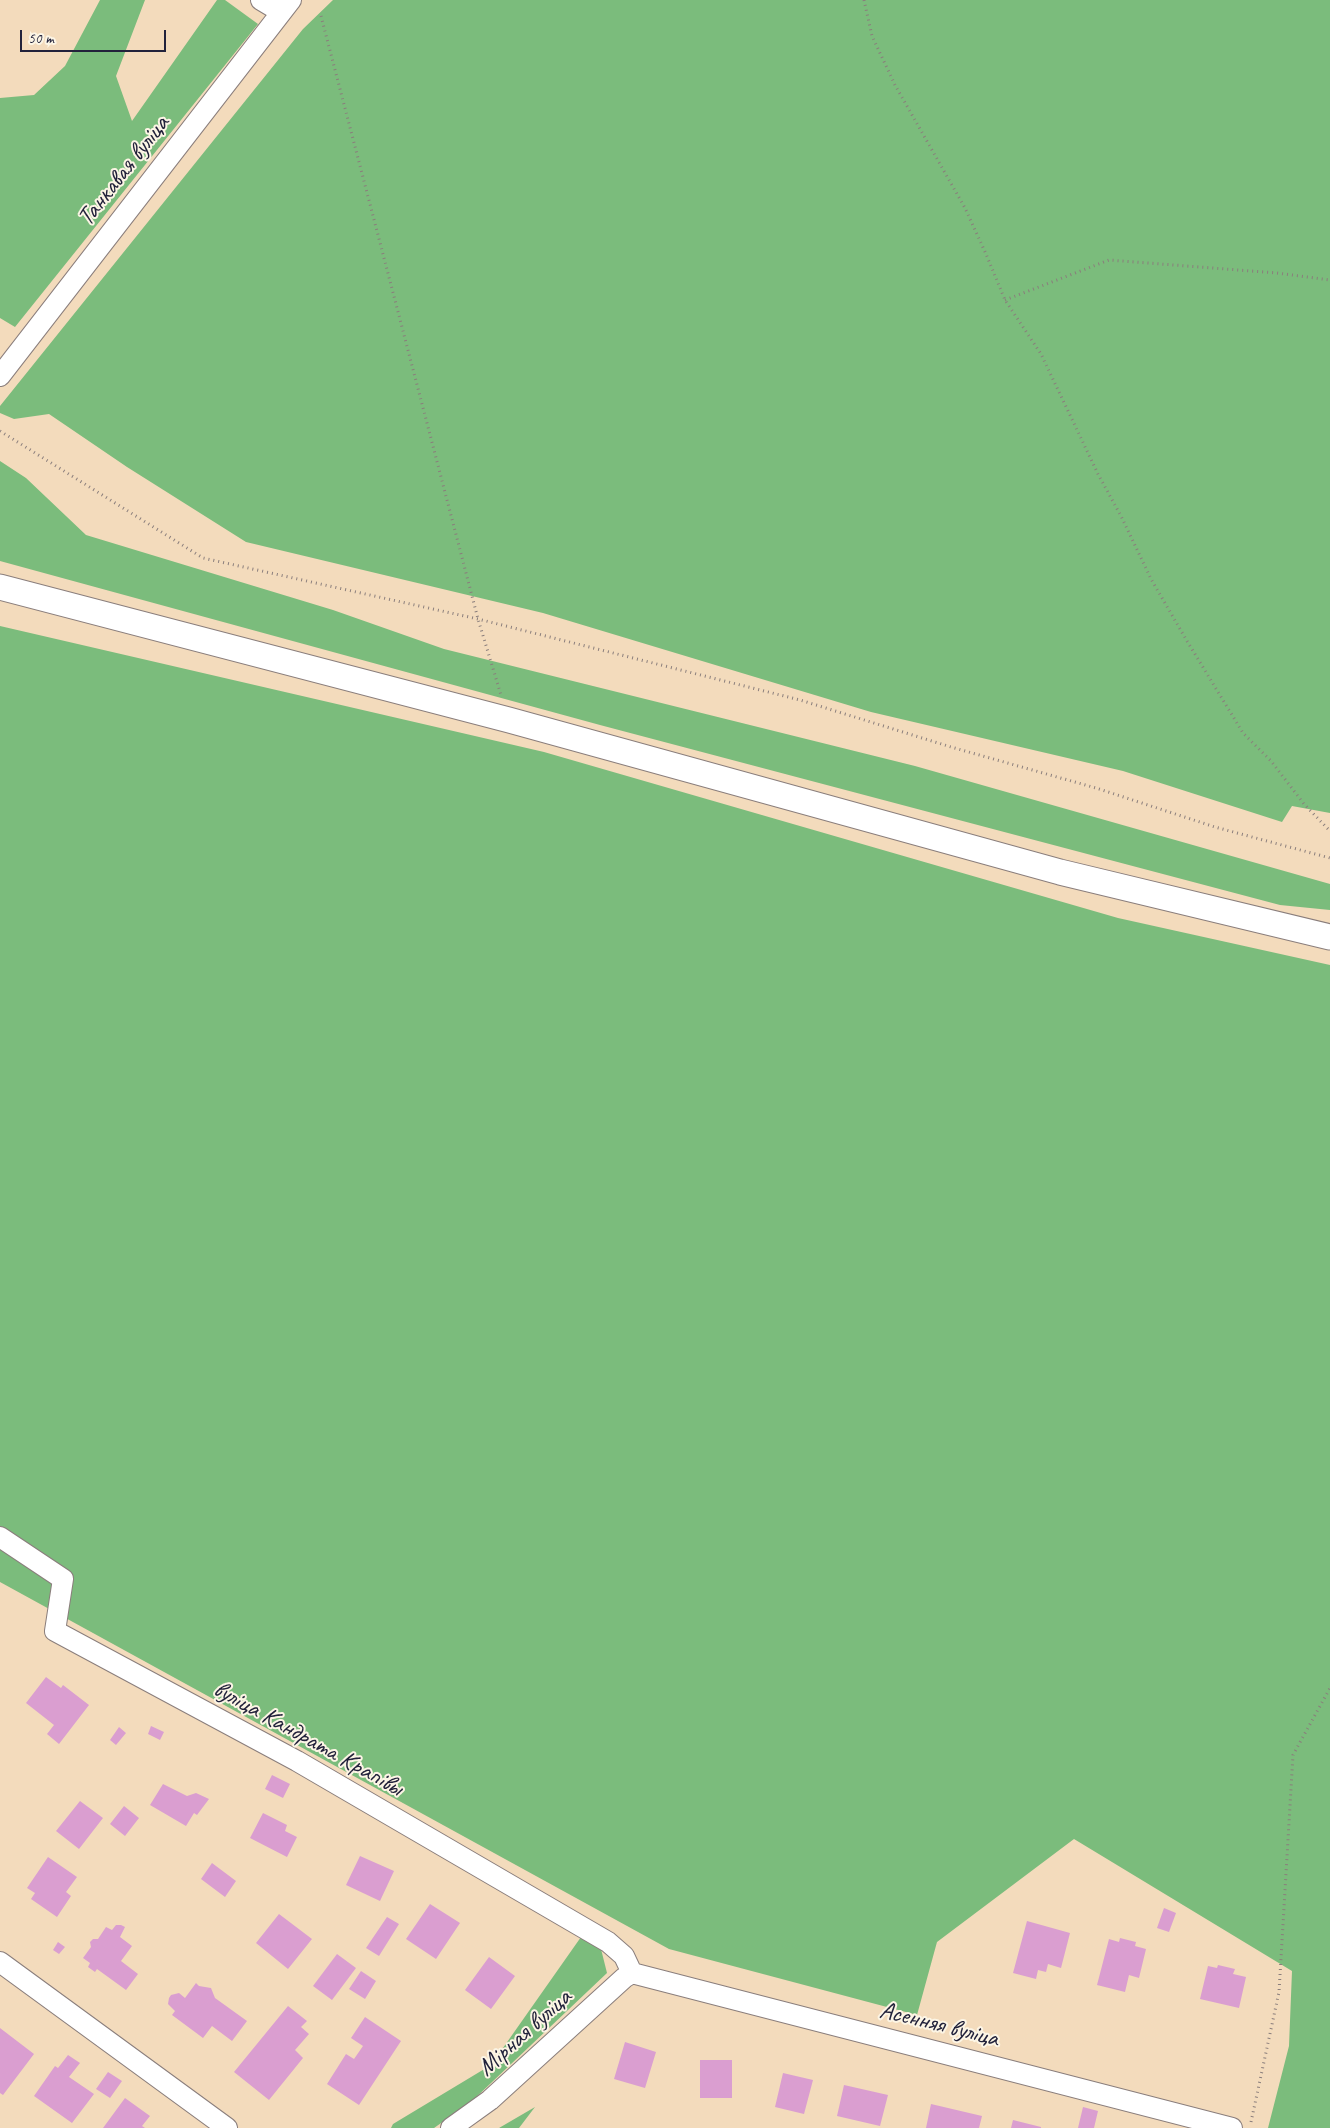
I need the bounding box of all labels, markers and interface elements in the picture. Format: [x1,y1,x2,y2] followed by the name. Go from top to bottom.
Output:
[22,20,169,52] scale bar
[28,29,54,48] text: 50 m
[72,110,176,232] street label: Танкавая вуліца
[208,1675,408,1803] street label: вуліца Кандрата Крапівы
[472,1983,578,2083] street label: Мірная вуліца
[876,1996,1002,2054] street label: Асенняя вуліца

